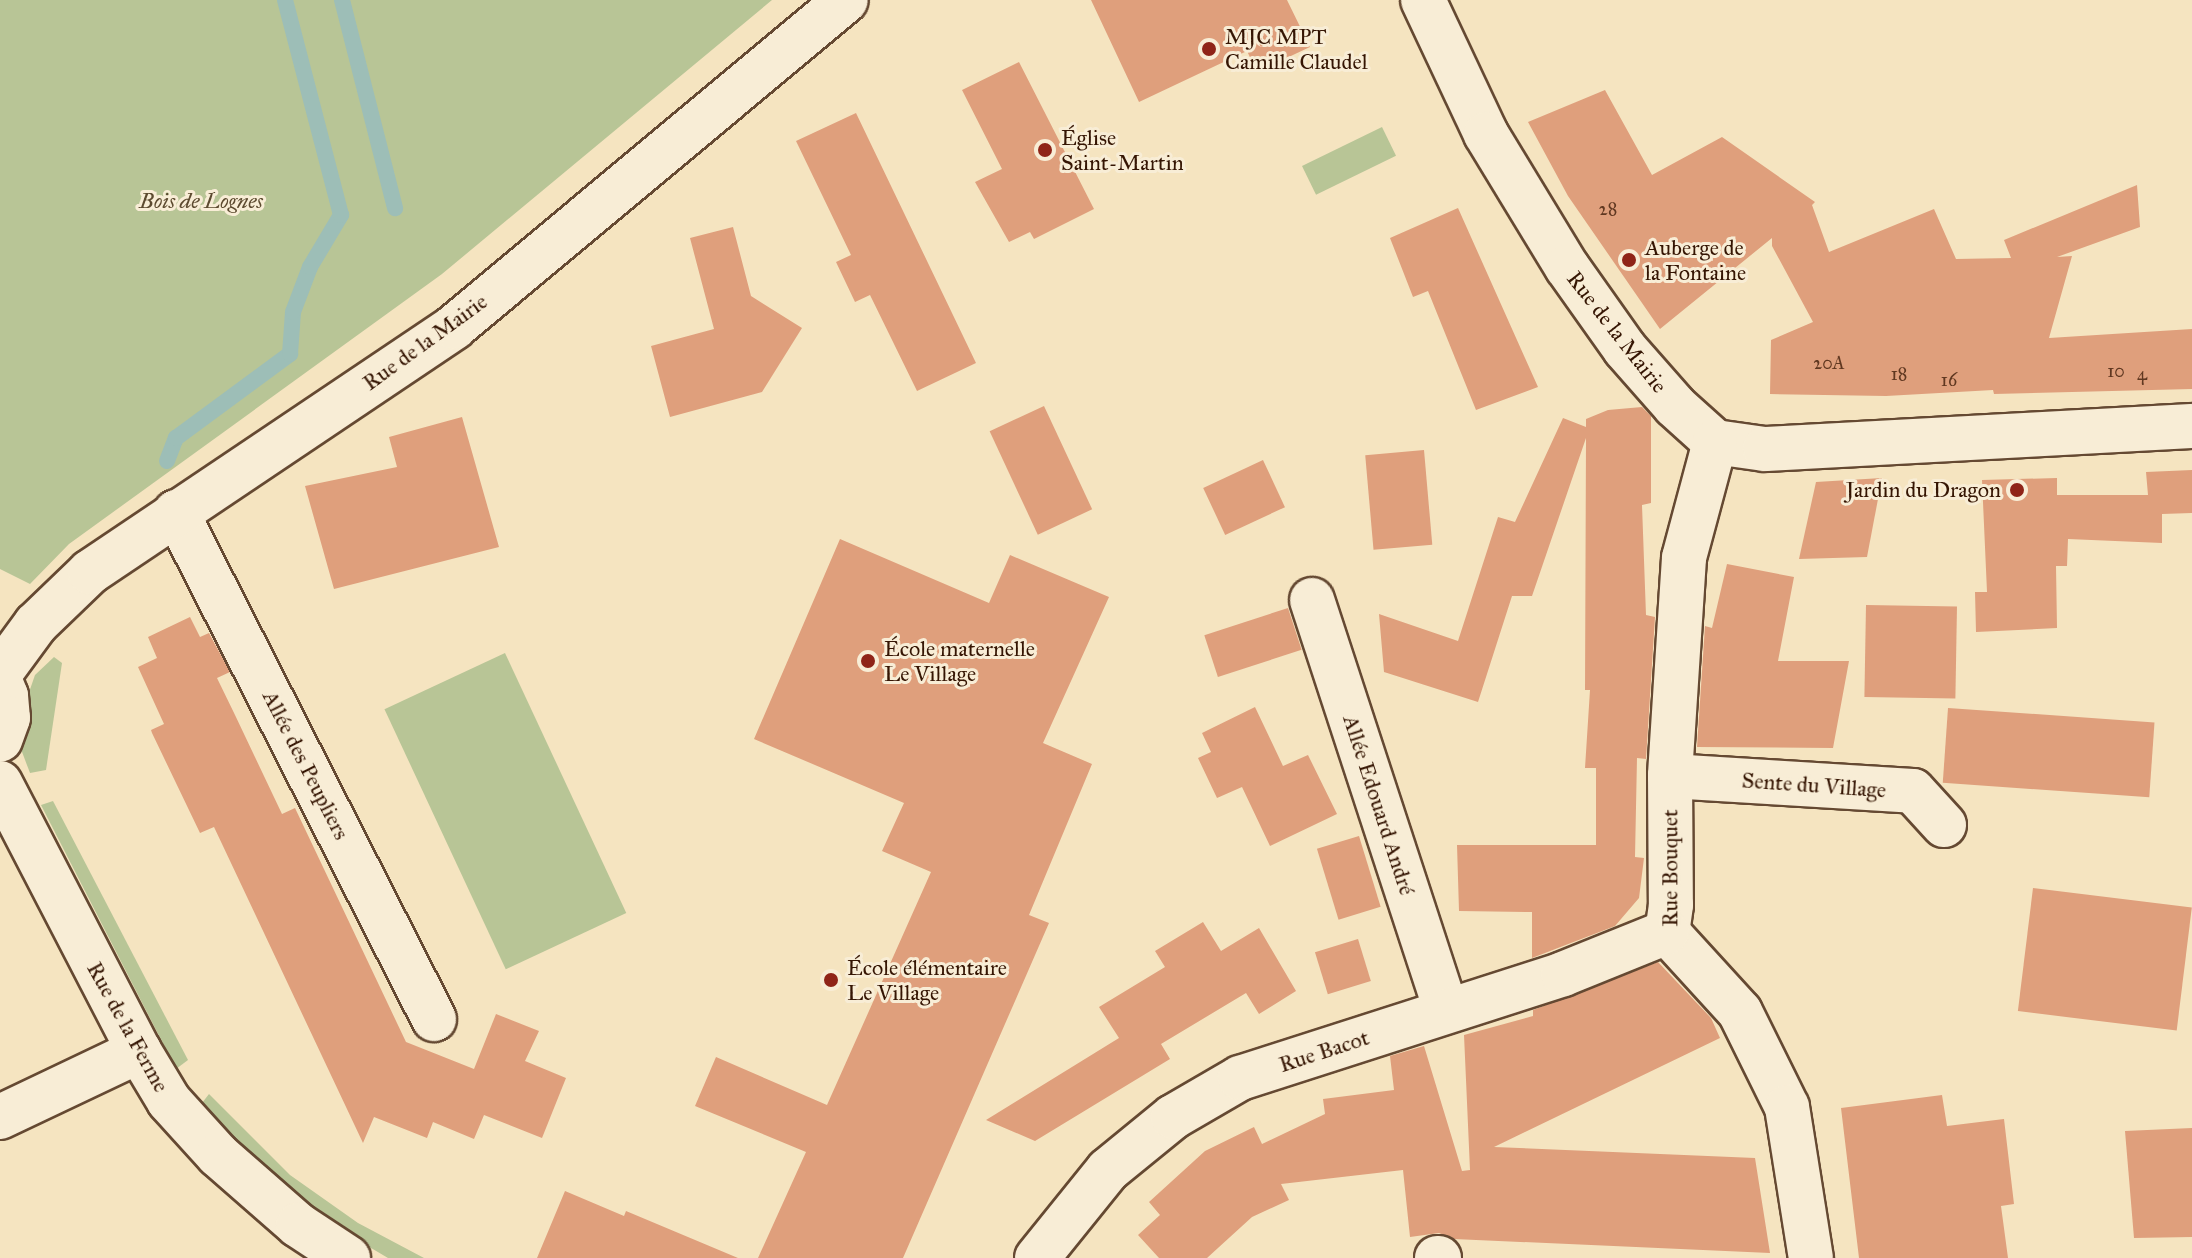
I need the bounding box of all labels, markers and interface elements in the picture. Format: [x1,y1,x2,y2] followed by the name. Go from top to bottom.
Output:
[1225,23,1368,74] place label: MJC MPT Camille Claudel
[1200,40,1218,58] marker: MJC MPT Camille Claudel
[1061,124,1184,176] place label: Église Saint-Martin
[1036,141,1054,159] marker: Église Saint-Martin
[139,188,263,214] park label: Bois de Lognes
[1599,198,1617,220] house number: 28
[1645,234,1746,286] place label: Auberge de la Fontaine
[1620,251,1638,269] marker: Auberge de la Fontaine
[1561,266,1673,398] street label: Rue de la Mairie
[358,288,492,396] street label: Rue de la Mairie
[1813,352,1845,374] house number: 20A
[2107,360,2125,382] house number: 10
[1891,363,1907,385] house number: 18
[2137,363,2147,385] house number: 4
[1941,369,1957,391] house number: 16
[1846,477,2001,503] place label: Jardin du Dragon
[2008,481,2026,499] marker: Jardin du Dragon
[884,635,1035,686] place label: École maternelle Le Village
[859,652,877,670] marker: École maternelle Le Village
[257,686,355,844] street label: Allée des Peupliers
[1337,712,1421,898] street label: Allée Edouard André
[1741,767,1887,803] street label: Sente du Village
[1657,809,1683,927] street label: Rue Bouquet
[847,954,1007,1006] place label: École élémentaire Le Village
[81,957,175,1097] street label: Rue de la Ferme
[822,971,840,989] marker: École élémentaire Le Village
[1276,1024,1372,1078] street label: Rue Bacot

